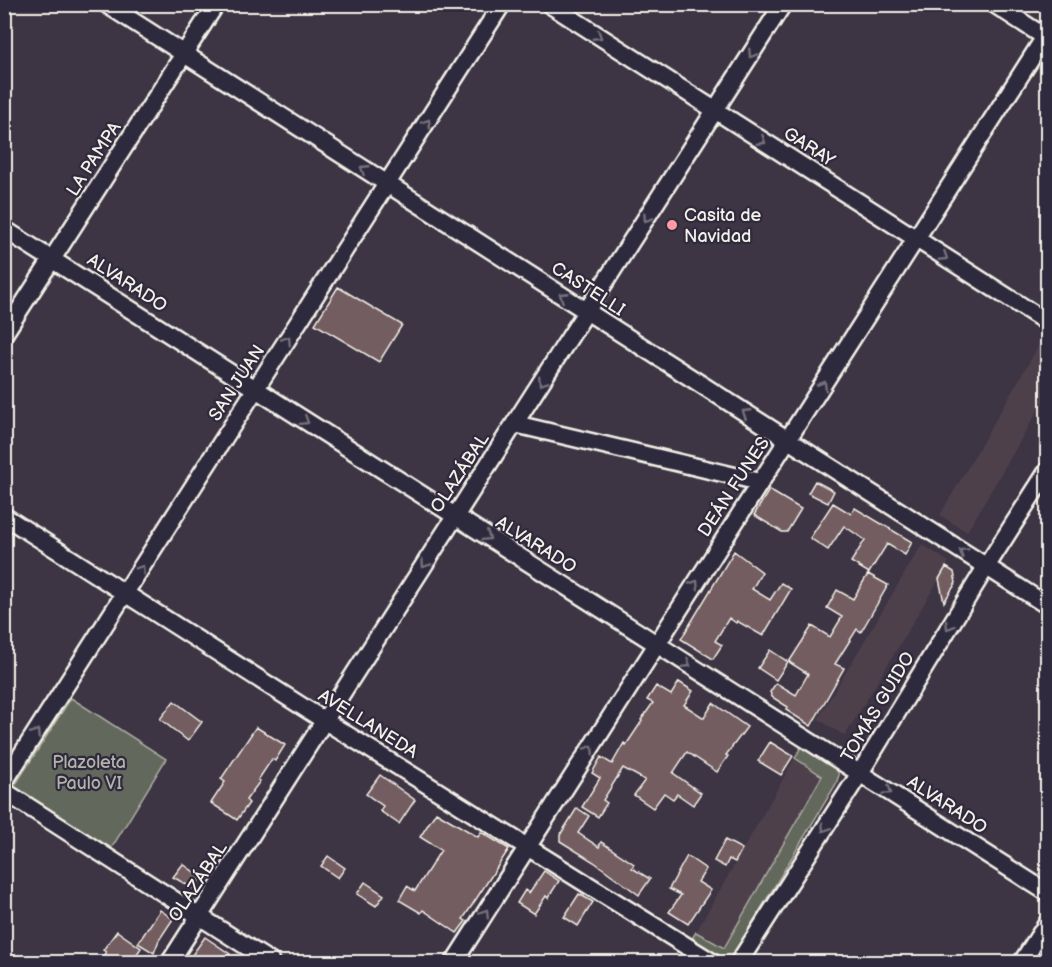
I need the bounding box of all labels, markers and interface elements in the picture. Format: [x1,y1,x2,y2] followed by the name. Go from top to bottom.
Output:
[591,29,602,40] one-way arrow
[747,48,759,58] one-way arrow
[62,118,126,200] street label: LA PAMPA
[419,119,431,129] one-way arrow
[779,123,839,172] street label: GARAY
[755,134,766,145] one-way arrow
[360,164,370,176] one-way arrow
[684,205,761,247] place label: Casita de Navidad
[642,212,654,222] one-way arrow
[665,218,679,232] marker: Casita de Navidad
[83,249,171,317] street label: ALVARADO
[938,250,948,262] one-way arrow
[547,258,629,320] street label: CASTELLI
[559,293,570,304] one-way arrow
[280,336,292,346] one-way arrow
[205,341,269,425] street label: SAN JUAN
[538,376,549,387] one-way arrow
[815,380,826,391] one-way arrow
[741,409,752,420] one-way arrow
[299,413,309,425] one-way arrow
[425,428,494,517] street label: OLAZÁBAL
[692,432,774,541] street label: DEÁN FUNES
[492,512,580,578] street label: ALVARADO
[481,529,492,540] one-way arrow
[959,547,969,559] one-way arrow
[421,557,432,568] one-way arrow
[134,565,145,576] one-way arrow
[688,580,699,591] one-way arrow
[945,620,957,630] one-way arrow
[835,647,919,766] street label: TOMÁS GUIDO
[681,657,692,668] one-way arrow
[314,685,422,763] street label: AVELLANEDA
[29,729,40,740] one-way arrow
[583,745,595,755] one-way arrow
[52,752,126,794] park label: Plazoleta Paulo VI
[903,771,991,839] street label: ALVARADO
[882,783,892,795] one-way arrow
[821,821,832,832] one-way arrow
[163,837,232,926] street label: OLAZÁBAL
[478,909,490,919] one-way arrow

